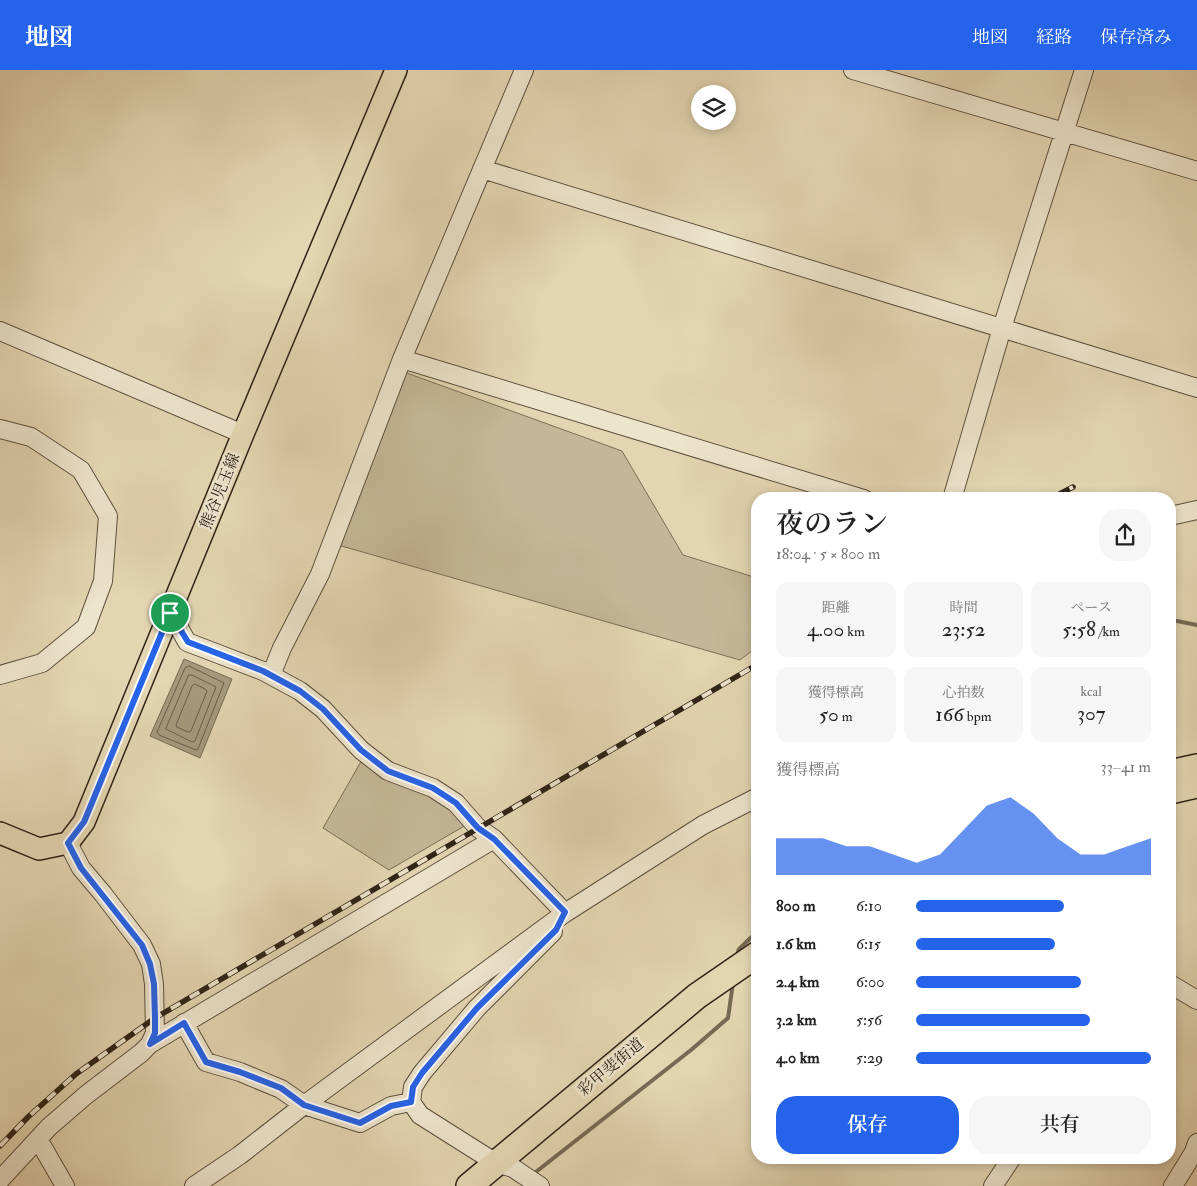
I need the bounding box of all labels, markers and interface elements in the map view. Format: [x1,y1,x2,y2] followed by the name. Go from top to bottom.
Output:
[25,22,73,53] text: 地図
[972,26,1008,49] text: 地図
[1036,26,1072,49] text: 経路
[1100,26,1172,49] text: 保存済み
[691,85,736,130] map controls
[691,85,736,130] button: layers
[196,450,244,532] street label: 熊谷児玉線
[776,507,888,542] text: 夜のラン
[1099,509,1151,561] button: share
[776,544,880,564] text: 18:04 · 5 × 800 m
[149,592,191,634] pin
[156,599,184,627] icon: arrive
[822,599,850,616] text: 距離
[949,599,977,616] text: 時間
[1071,599,1112,616] text: ペース
[807,616,844,643] text: 4.00
[942,616,985,643] text: 23:52
[1062,616,1096,643] text: 5:58
[844,623,865,640] text: km
[1096,623,1120,640] text: /km
[1080,683,1102,700] text: kcal
[808,684,864,701] text: 獲得標高
[942,684,984,701] text: 心拍数
[1077,700,1105,727] text: 307
[819,701,839,728] text: 50
[935,701,964,728] text: 166
[839,708,853,725] text: m
[964,708,992,725] text: bpm
[1101,757,1151,777] text: 33–41 m
[776,760,840,780] text: 獲得標高
[776,896,816,916] text: 800 m
[856,896,882,916] text: 6:10
[776,934,816,954] text: 1.6 km
[856,934,881,954] text: 6:15
[776,972,819,992] text: 2.4 km
[856,972,884,992] text: 6:00
[776,1010,817,1030] text: 3.2 km
[856,1010,882,1030] text: 5:56
[574,1034,648,1100] street label: 彩甲斐街道
[776,1048,820,1068] text: 4.0 km
[856,1048,883,1068] text: 5:29
[776,1096,959,1154] button: 保存
[969,1096,1151,1154] button: 共有

